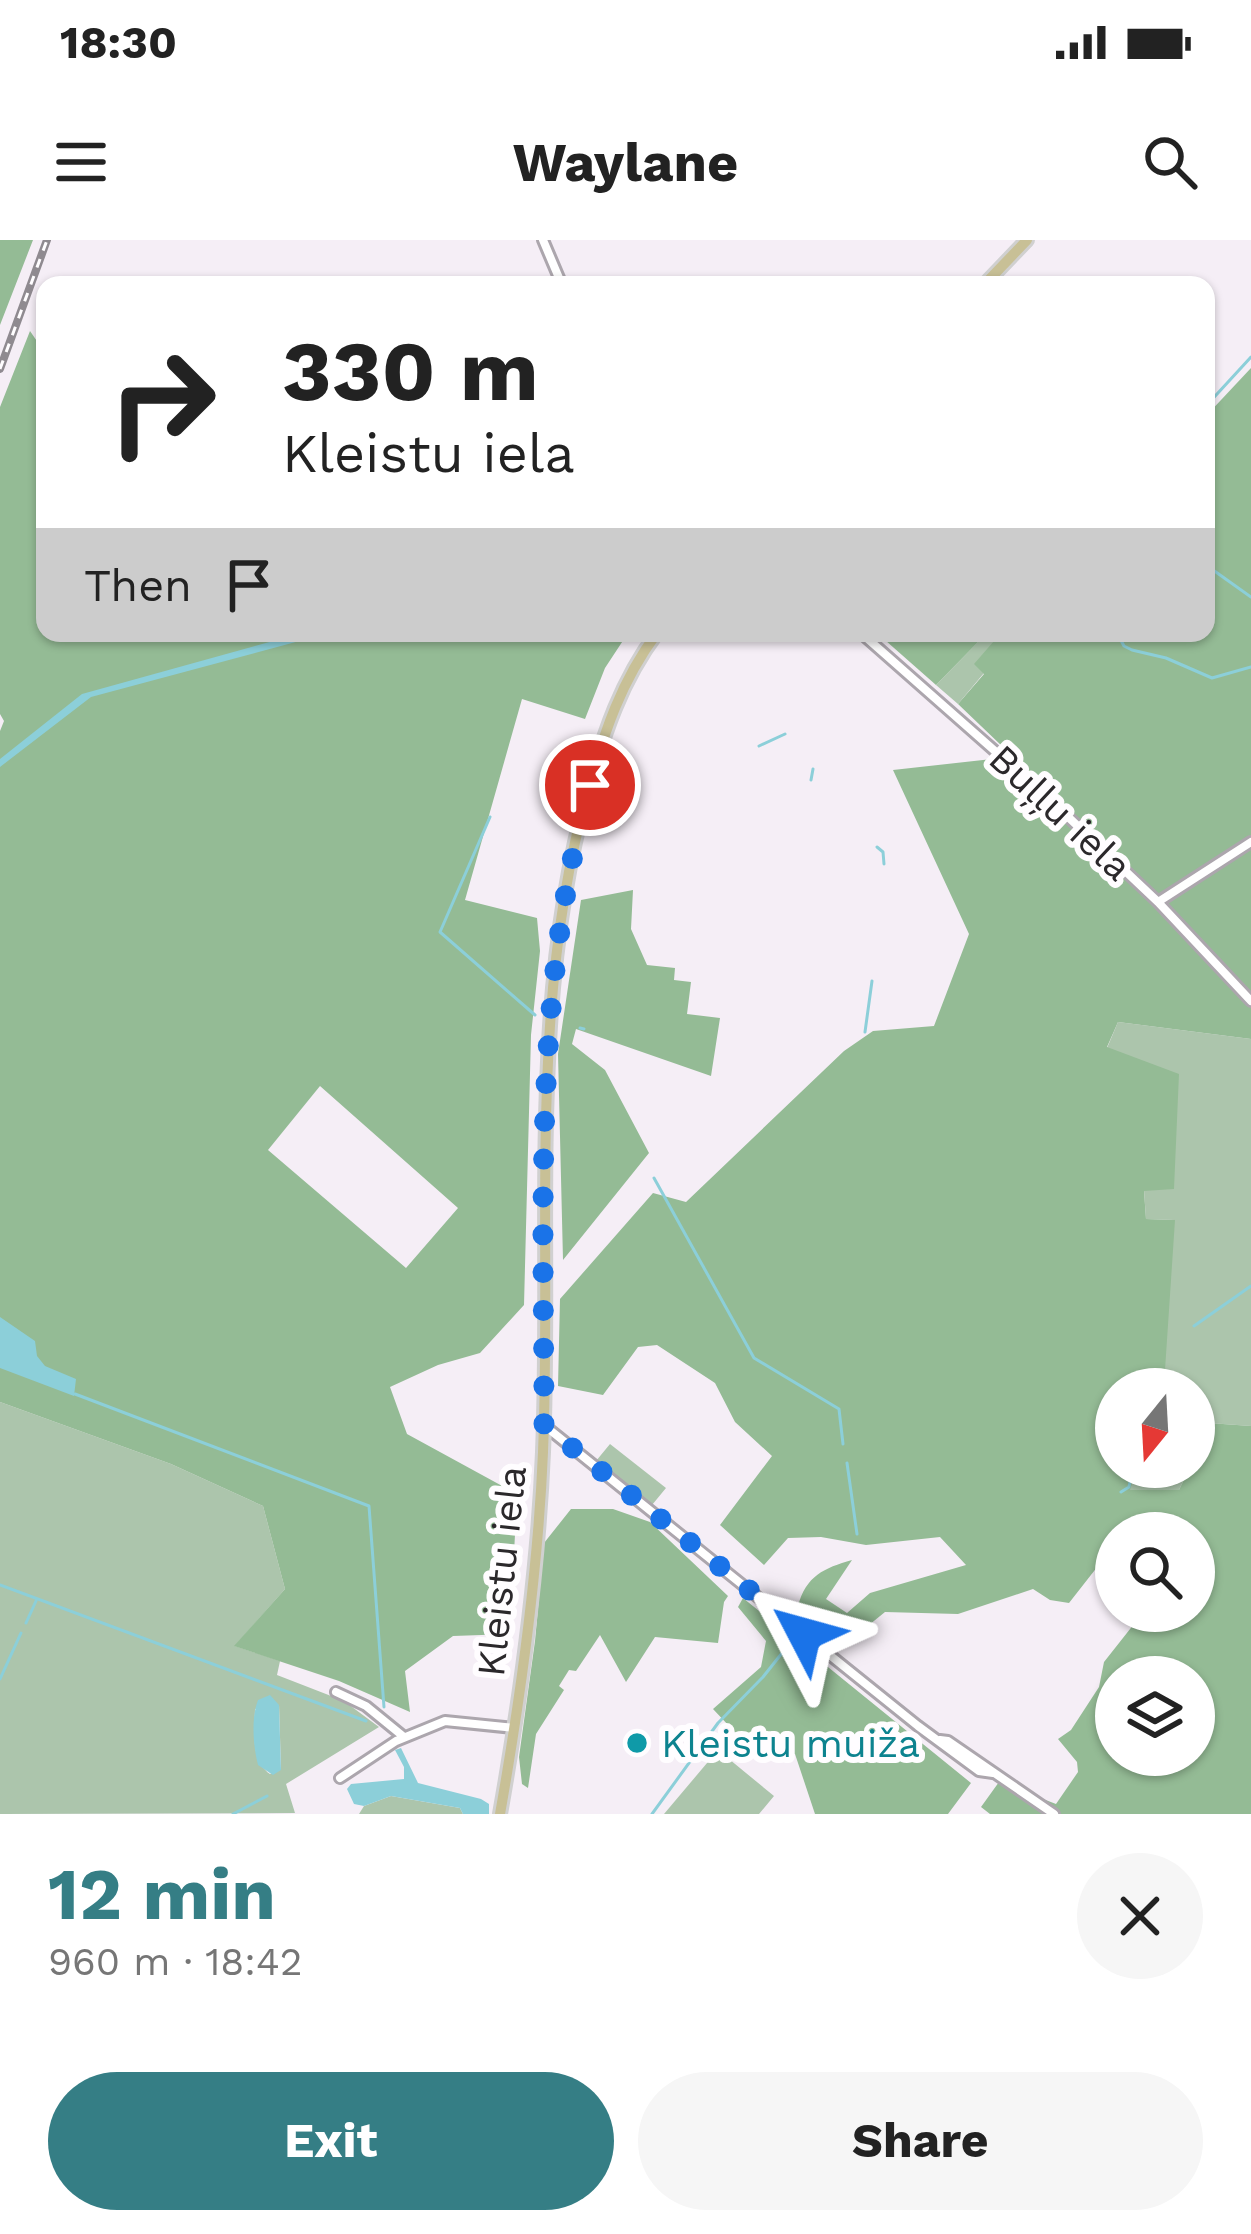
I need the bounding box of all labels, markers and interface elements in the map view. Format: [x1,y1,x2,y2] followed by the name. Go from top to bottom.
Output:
[60,16,177,69] text: 18:30
[48,129,114,195] icon: menu
[1137,129,1203,195] icon: search
[513,131,738,194] text: Waylane
[282,322,539,420] text: 330 m
[84,324,240,480] icon: right
[282,422,575,485] text: Kleistu iela
[216,552,282,618] icon: arrive
[84,559,192,612] text: Then
[539,734,641,836] pin
[980,735,1141,889] street label: Buļļu iela
[557,752,623,818] icon: arrive
[1095,1368,1215,1488] north arrow
[1095,1368,1215,1776] map controls
[468,1464,535,1679] street label: Kleistu iela
[1095,1512,1215,1632] button: search
[741,1571,867,1697] position arrow
[1095,1656,1215,1776] button: layers
[661,1721,920,1766] place label: Kleistu muiža
[624,1730,650,1756] marker: Kleistu muiža
[48,1852,276,1936] text: 12 min
[1077,1853,1203,1979] button: close
[48,1939,302,1984] text: 960 m · 18:42
[48,2072,614,2210] button: Exit
[638,2072,1203,2210] button: Share

